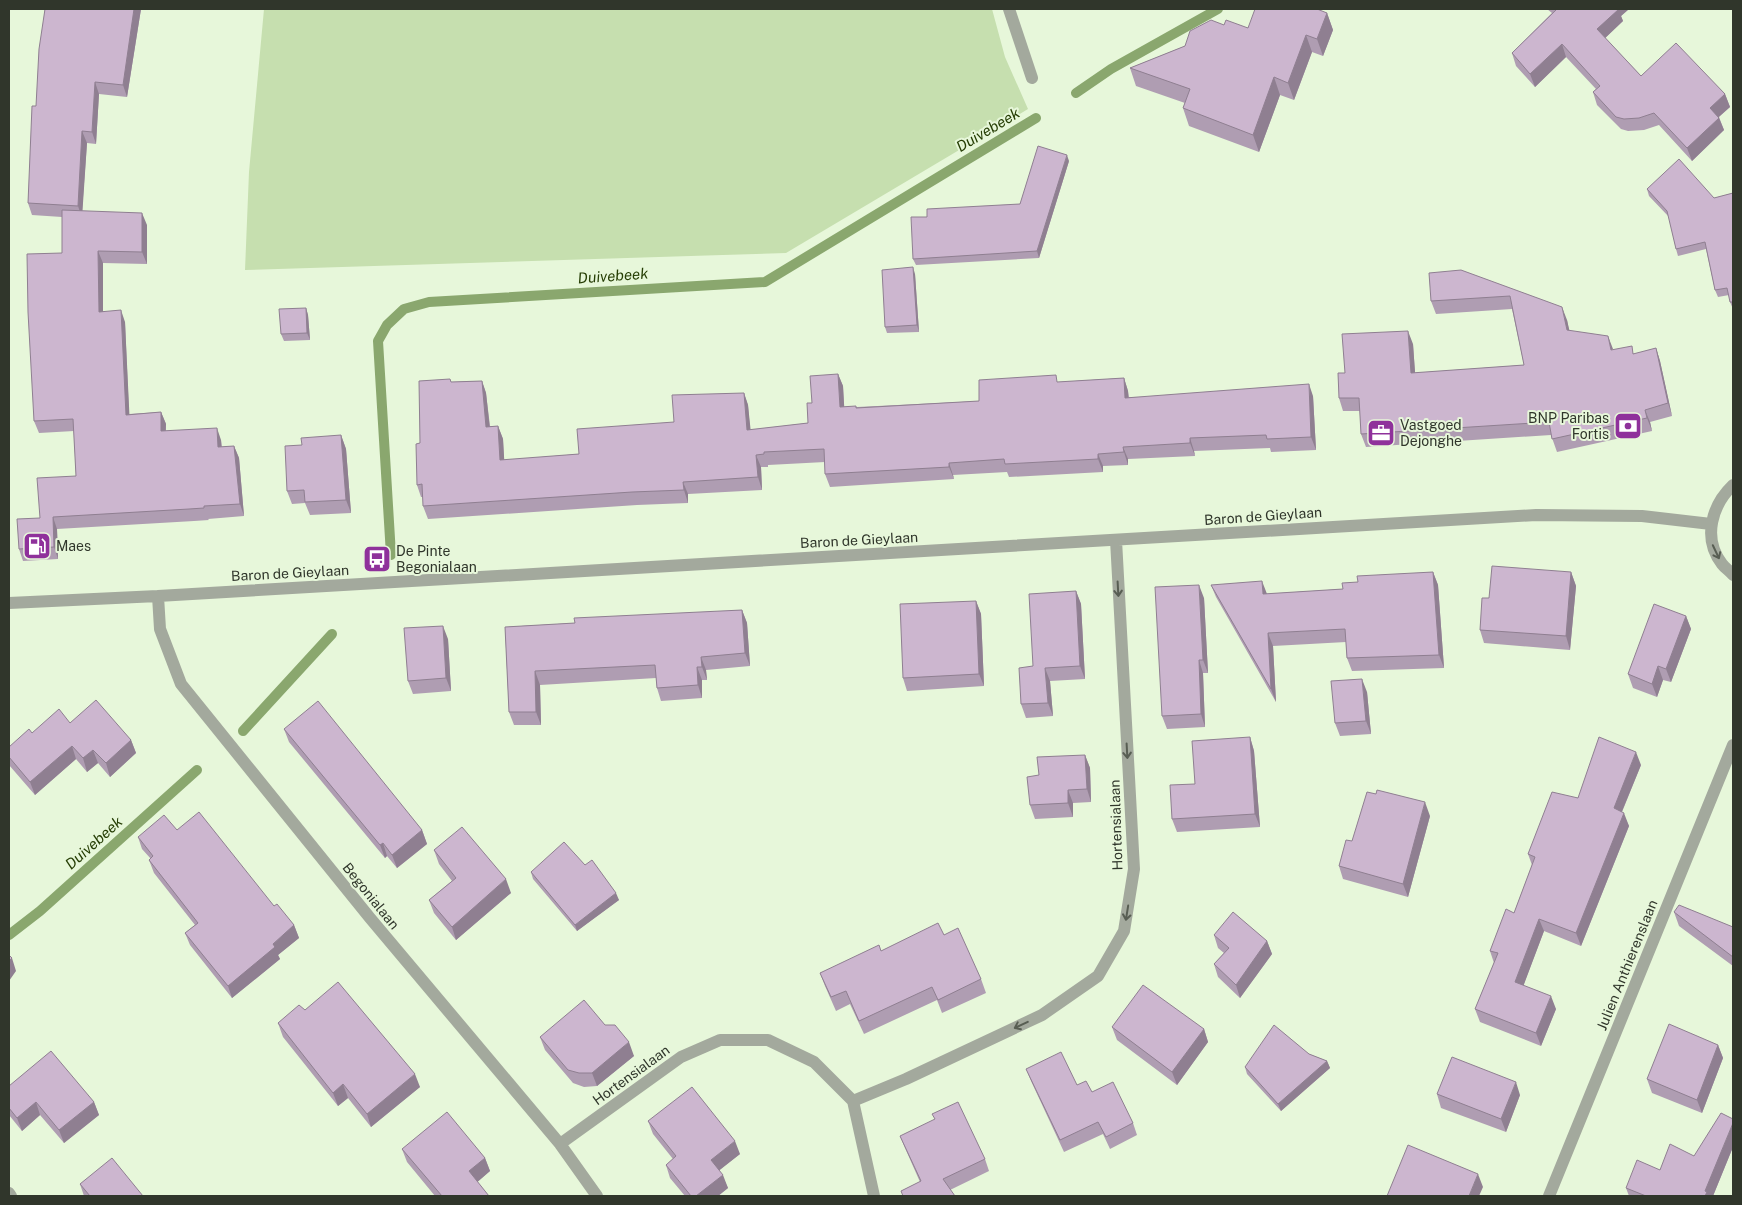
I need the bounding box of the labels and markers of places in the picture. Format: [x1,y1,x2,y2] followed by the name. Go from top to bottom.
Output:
[1528,410,1609,442] place label: BNP Paribas Fortis
[1613,411,1643,441] bank icon: BNP Paribas Fortis
[1400,417,1462,449] place label: Vastgoed Dejonghe
[1366,418,1396,448] office icon: Vastgoed Dejonghe
[22,531,52,561] fuel station icon: Maes
[56,538,91,554] place label: Maes
[396,543,477,575] place label: De Pinte Begonialaan
[362,544,392,574] bus stop icon: De Pinte Begonialaan

